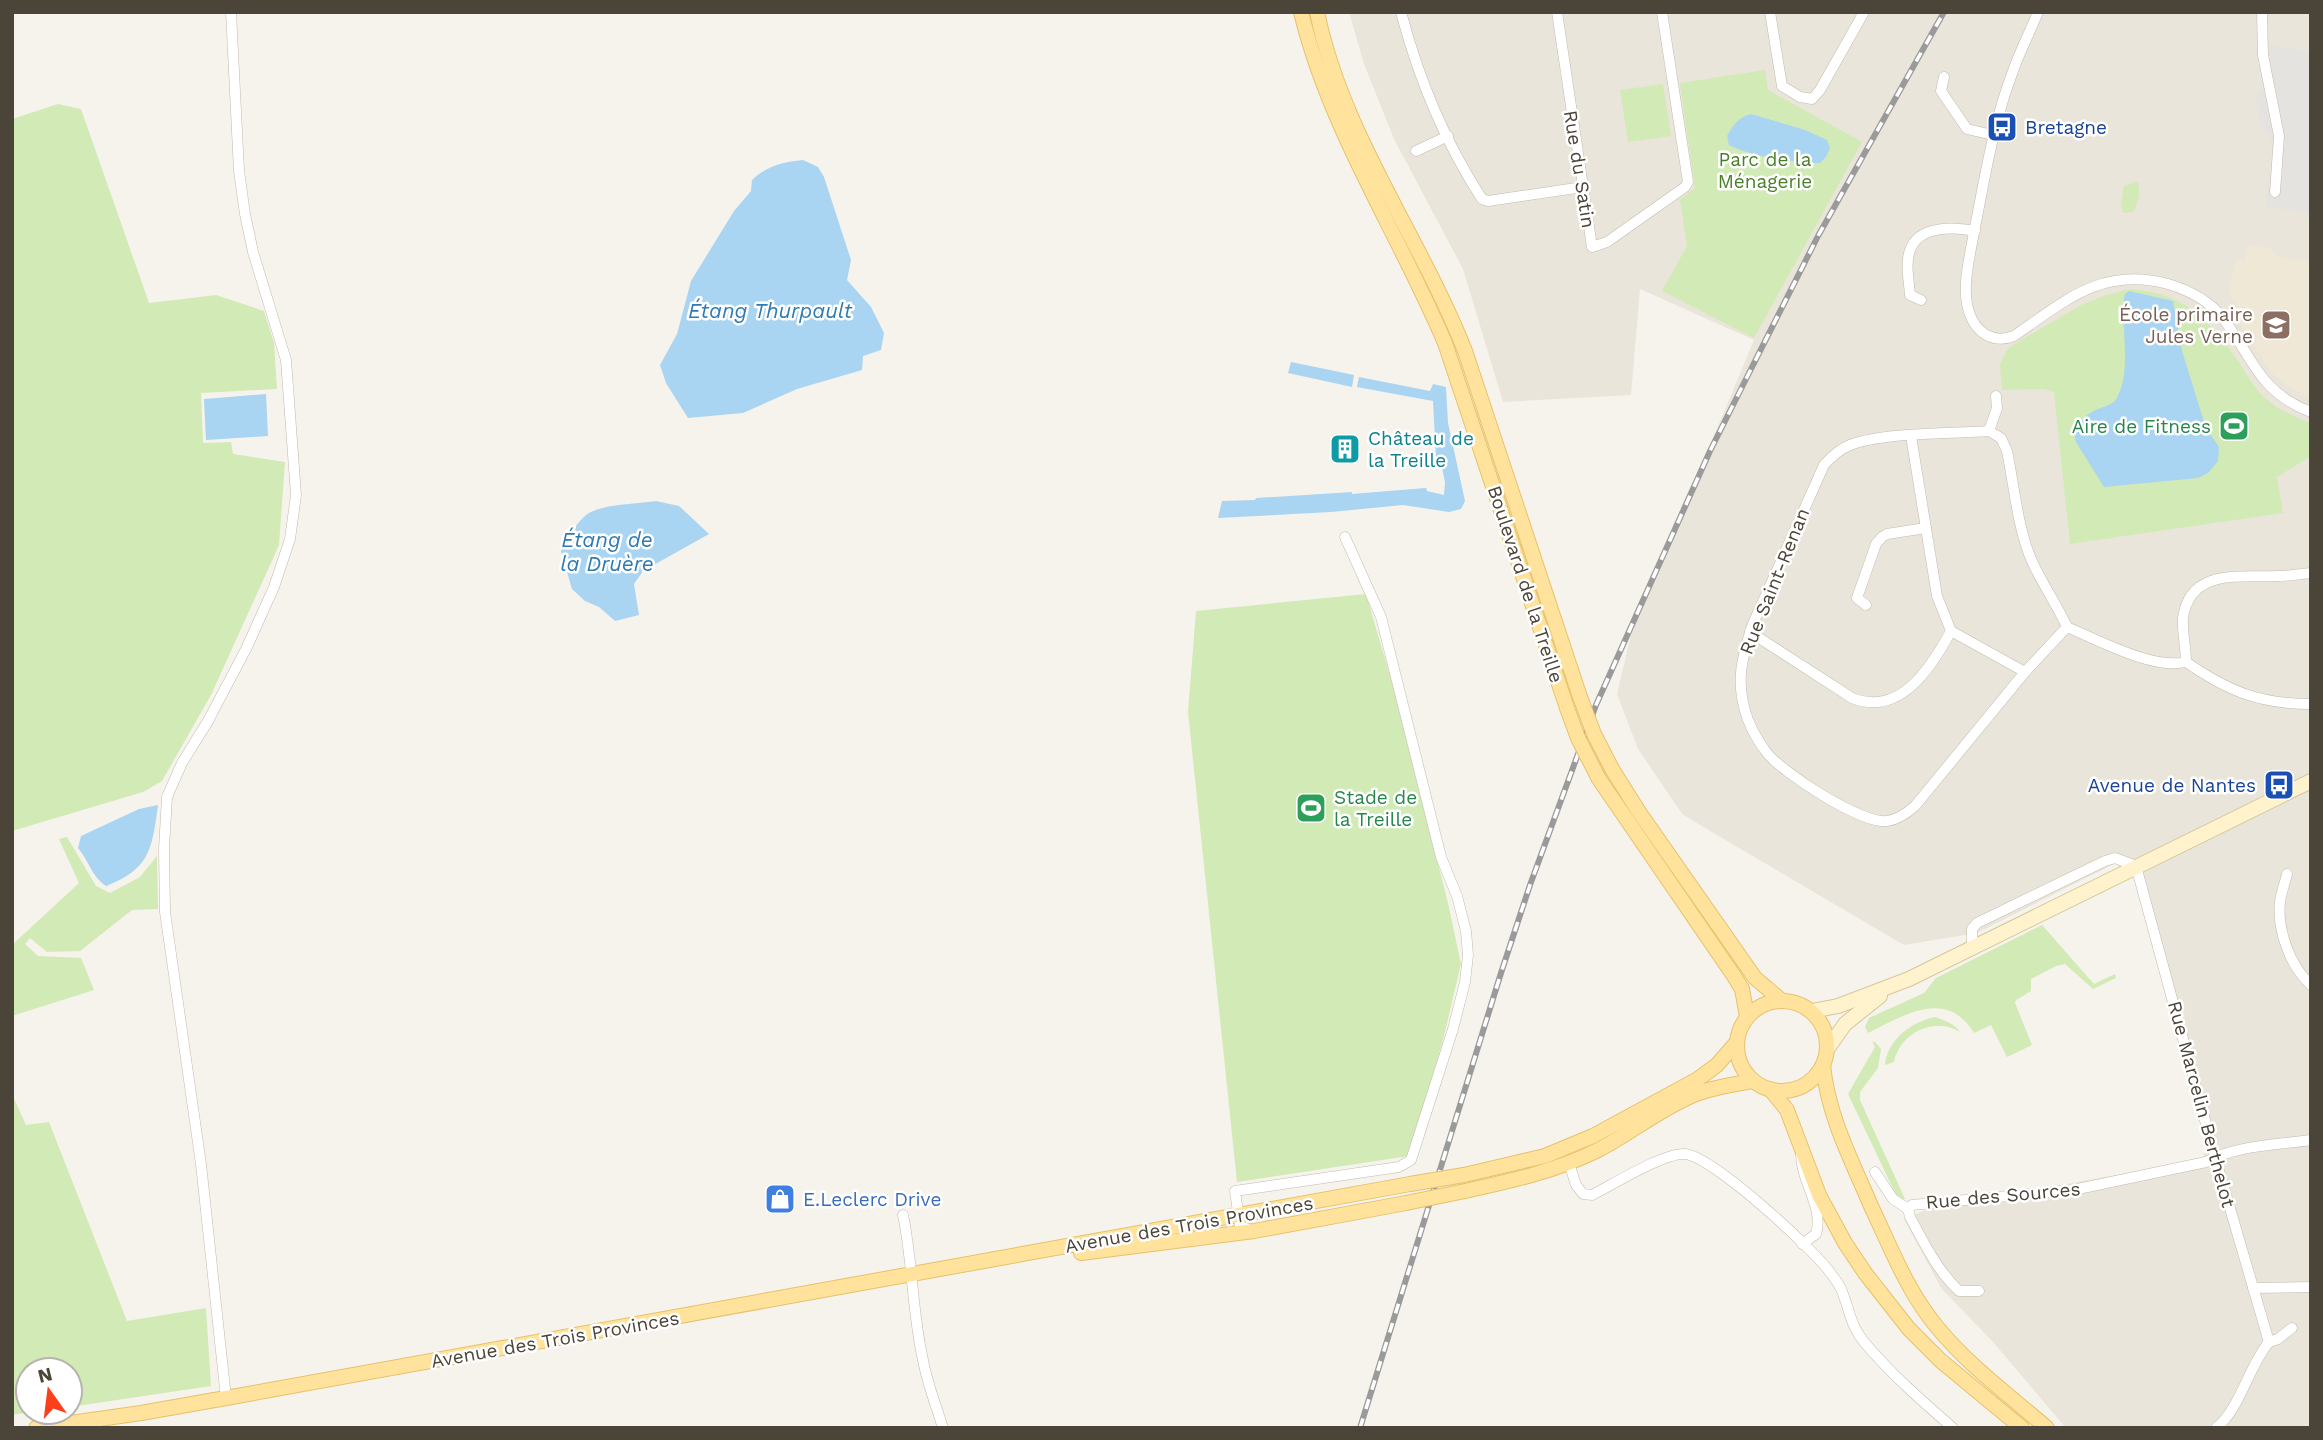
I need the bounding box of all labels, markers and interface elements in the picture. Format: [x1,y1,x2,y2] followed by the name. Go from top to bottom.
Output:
[1559,109,1600,230] street label: Rue du Satin
[1985,110,2019,144] bus stop icon: Bretagne
[2025,116,2107,139] place label: Bretagne
[1718,148,1812,193] park label: Parc de la Ménagerie
[688,298,853,323] water label: Étang Thurpault
[2119,303,2253,348] place label: École primaire Jules Verne
[2259,308,2293,342] school or university icon: École primaire Jules Verne
[2217,409,2251,443] sports icon: Aire de Fitness
[2072,415,2211,438] place label: Aire de Fitness
[1368,427,1474,472] place label: Château de la Treille
[1328,432,1362,466] building icon: Château de la Treille
[1483,483,1568,686] street label: Boulevard de la Treille
[1735,505,1814,658] street label: Rue Saint-Renan
[560,527,654,576] water label: Étang de la Druère
[2262,768,2296,802] bus stop icon: Avenue de Nantes
[2088,774,2256,797] place label: Avenue de Nantes
[1334,786,1417,831] place label: Stade de la Treille
[1294,791,1328,825] sports icon: Stade de la Treille
[2163,998,2240,1210] street label: Rue Marcelin Berthelot
[1925,1177,2081,1214] street label: Rue des Sources
[763,1182,797,1216] shop icon: E.Leclerc Drive
[803,1188,941,1211] place label: E.Leclerc Drive
[1063,1191,1315,1258] street label: Avenue des Trois Provinces
[429,1306,681,1373] street label: Avenue des Trois Provinces
[14,1356,84,1426] north arrow
[35,1362,55,1388] text: N

